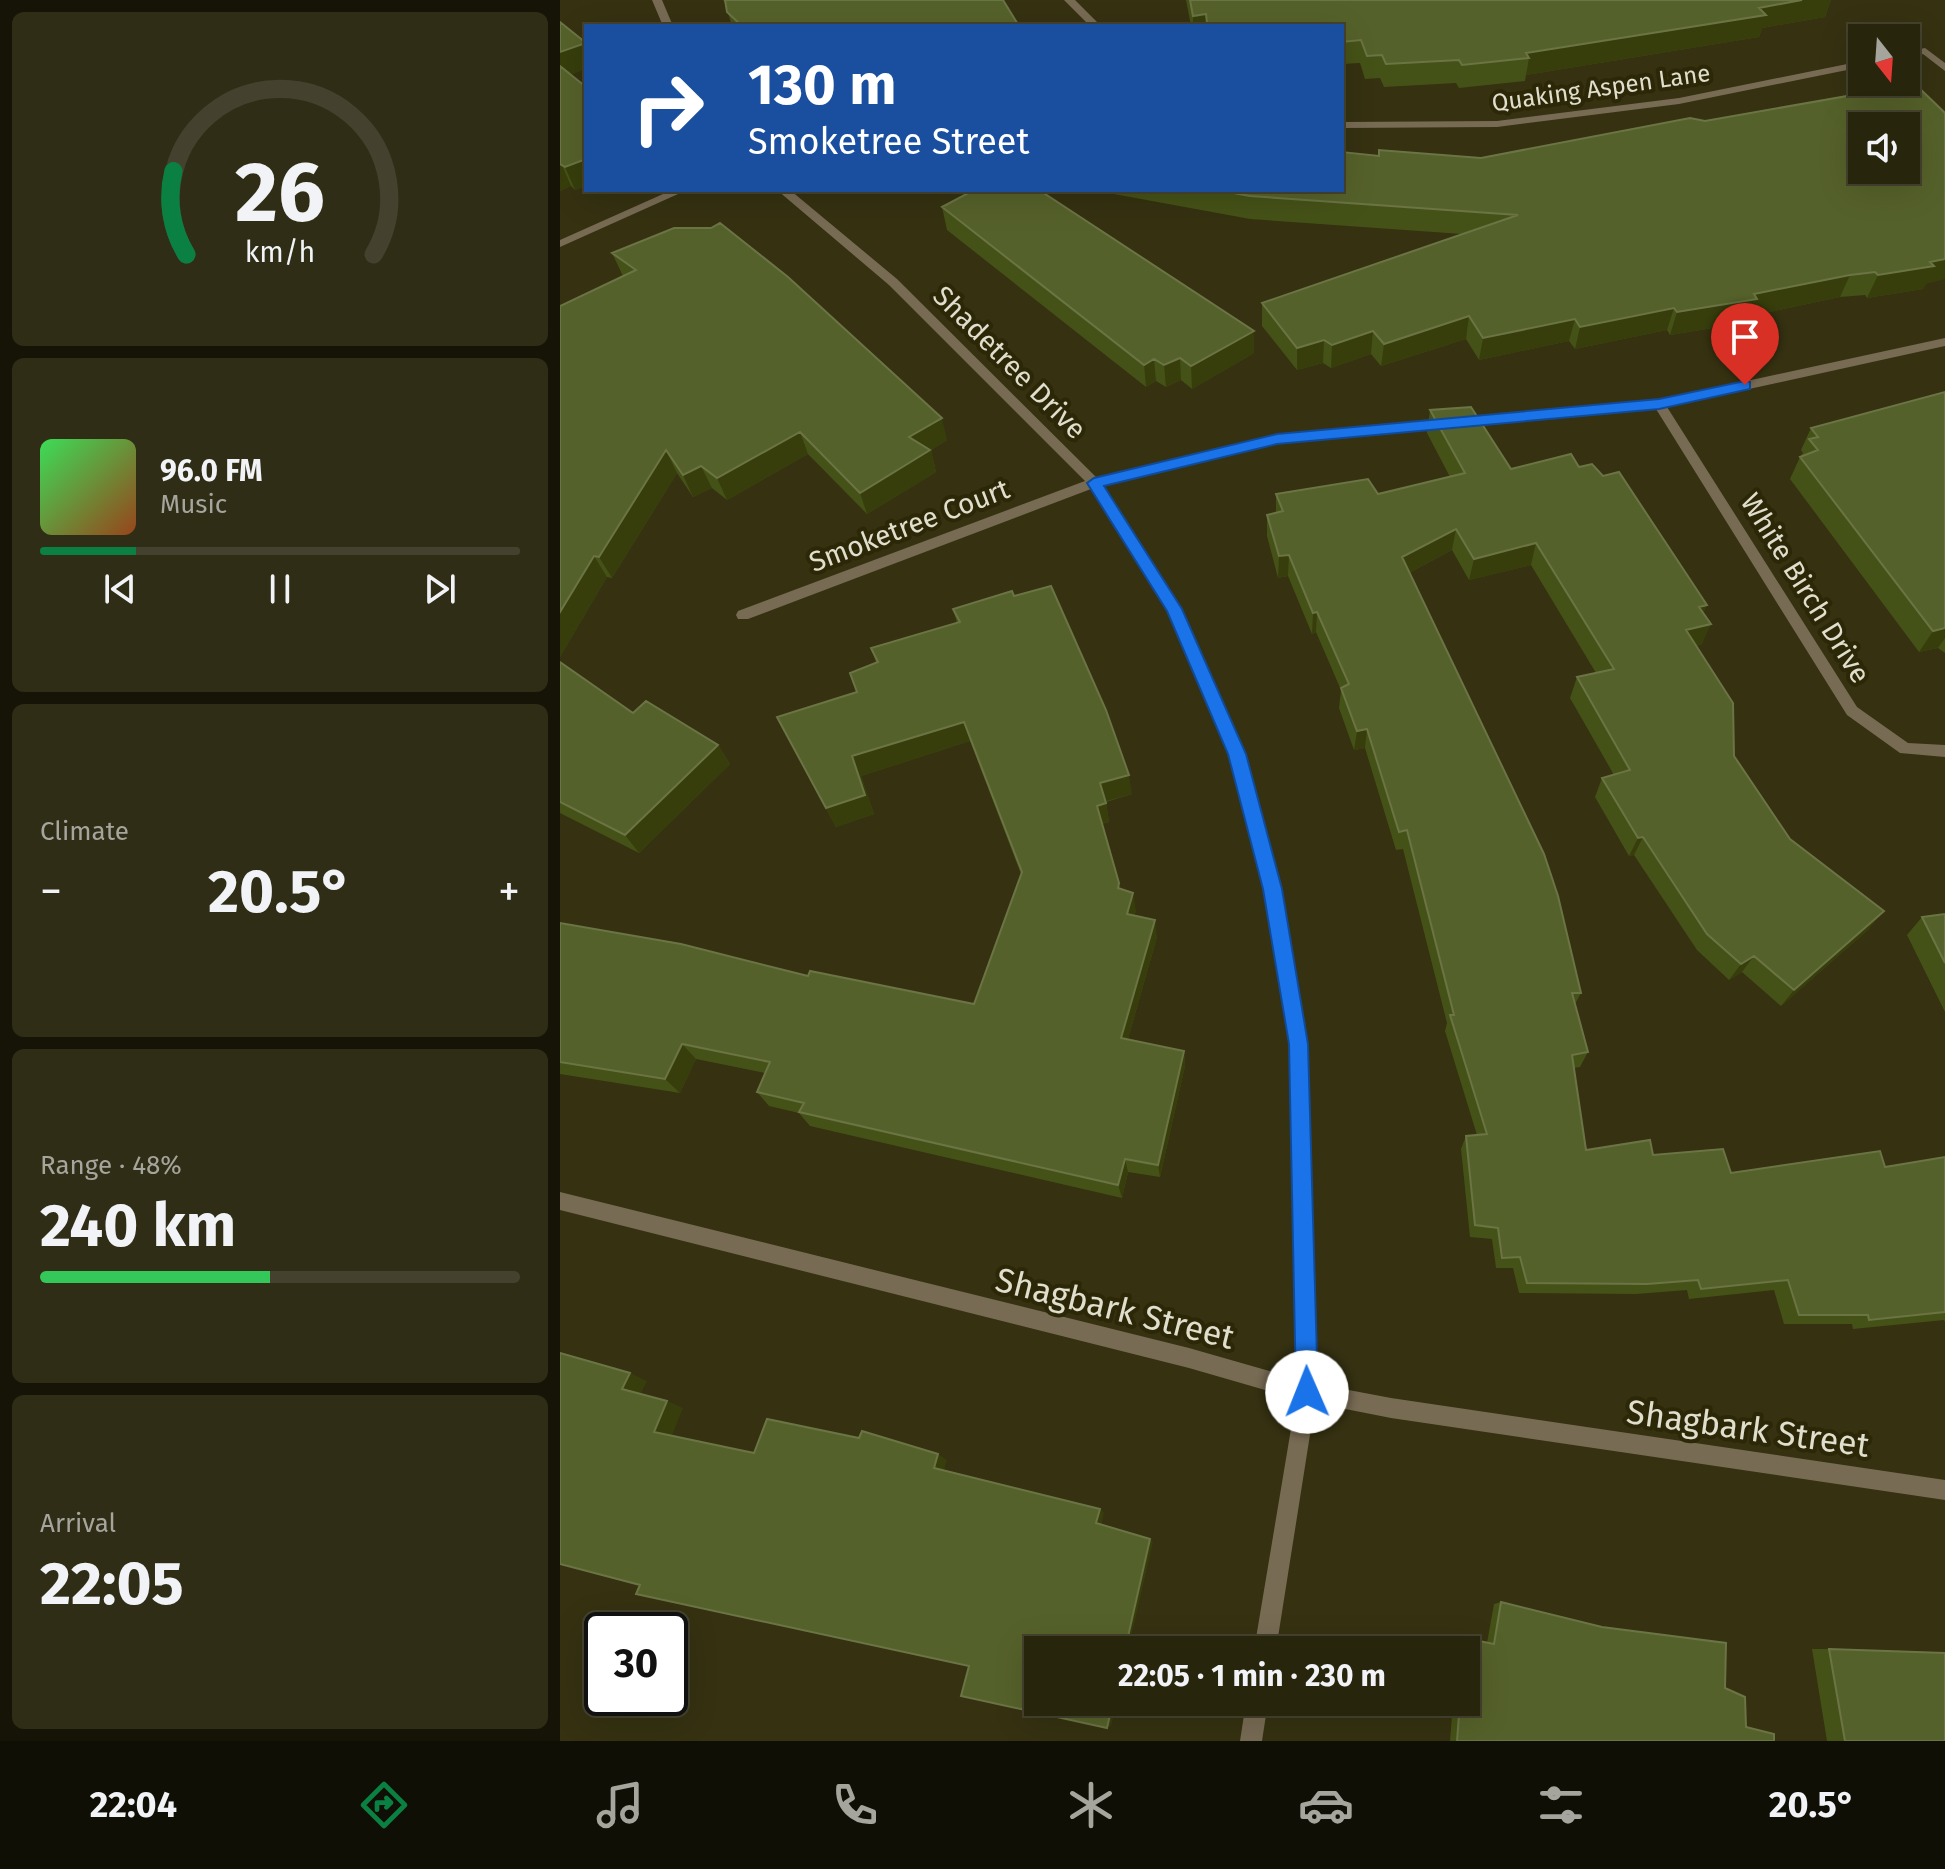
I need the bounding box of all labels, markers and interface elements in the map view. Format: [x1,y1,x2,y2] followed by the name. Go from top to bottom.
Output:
[1848,24,1920,96] north arrow
[1848,24,1920,184] map controls
[748,52,896,119] text: 130 m
[616,56,720,160] icon: right
[1490,59,1712,117] street label: Quaking Aspen Lane
[1848,112,1920,184] button: sound
[748,120,1029,164] text: Smoketree Street
[235,142,325,242] text: 26
[245,235,315,270] text: km/h
[926,279,1093,446] street label: Shadetree Drive
[1711,303,1779,385] pin
[1723,315,1767,359] icon: arrive
[160,453,263,489] text: 96.0 FM
[804,472,1015,579] street label: Smoketree Court
[1734,487,1877,689] street label: White Birch Drive
[160,489,227,520] text: Music
[98,567,142,611] icon: previous
[258,567,302,611] icon: pause
[418,567,462,611] icon: next
[40,816,129,847] text: Climate
[208,856,352,928] text: 20.5°
[40,865,62,918] text: −
[498,865,520,918] text: +
[40,1150,182,1181] text: Range · 48%
[40,1190,236,1262] text: 240 km
[991,1259,1239,1358] street label: Shagbark Street
[1265,1350,1349,1434] position arrow
[1624,1391,1873,1466] street label: Shagbark Street
[40,1508,116,1539] text: Arrival
[40,1548,184,1620] text: 22:05
[584,1612,688,1716] speed limit sign: 30
[1118,1658,1386,1694] text: 22:05 · 1 min · 230 m
[356,1777,412,1833] icon: directions
[592,1777,648,1833] icon: music
[827,1777,883,1833] icon: phone
[1063,1777,1119,1833] icon: climate
[1298,1777,1354,1833] icon: car
[1533,1777,1589,1833] icon: filters
[90,1783,177,1827] text: 22:04
[1769,1783,1855,1827] text: 20.5°

